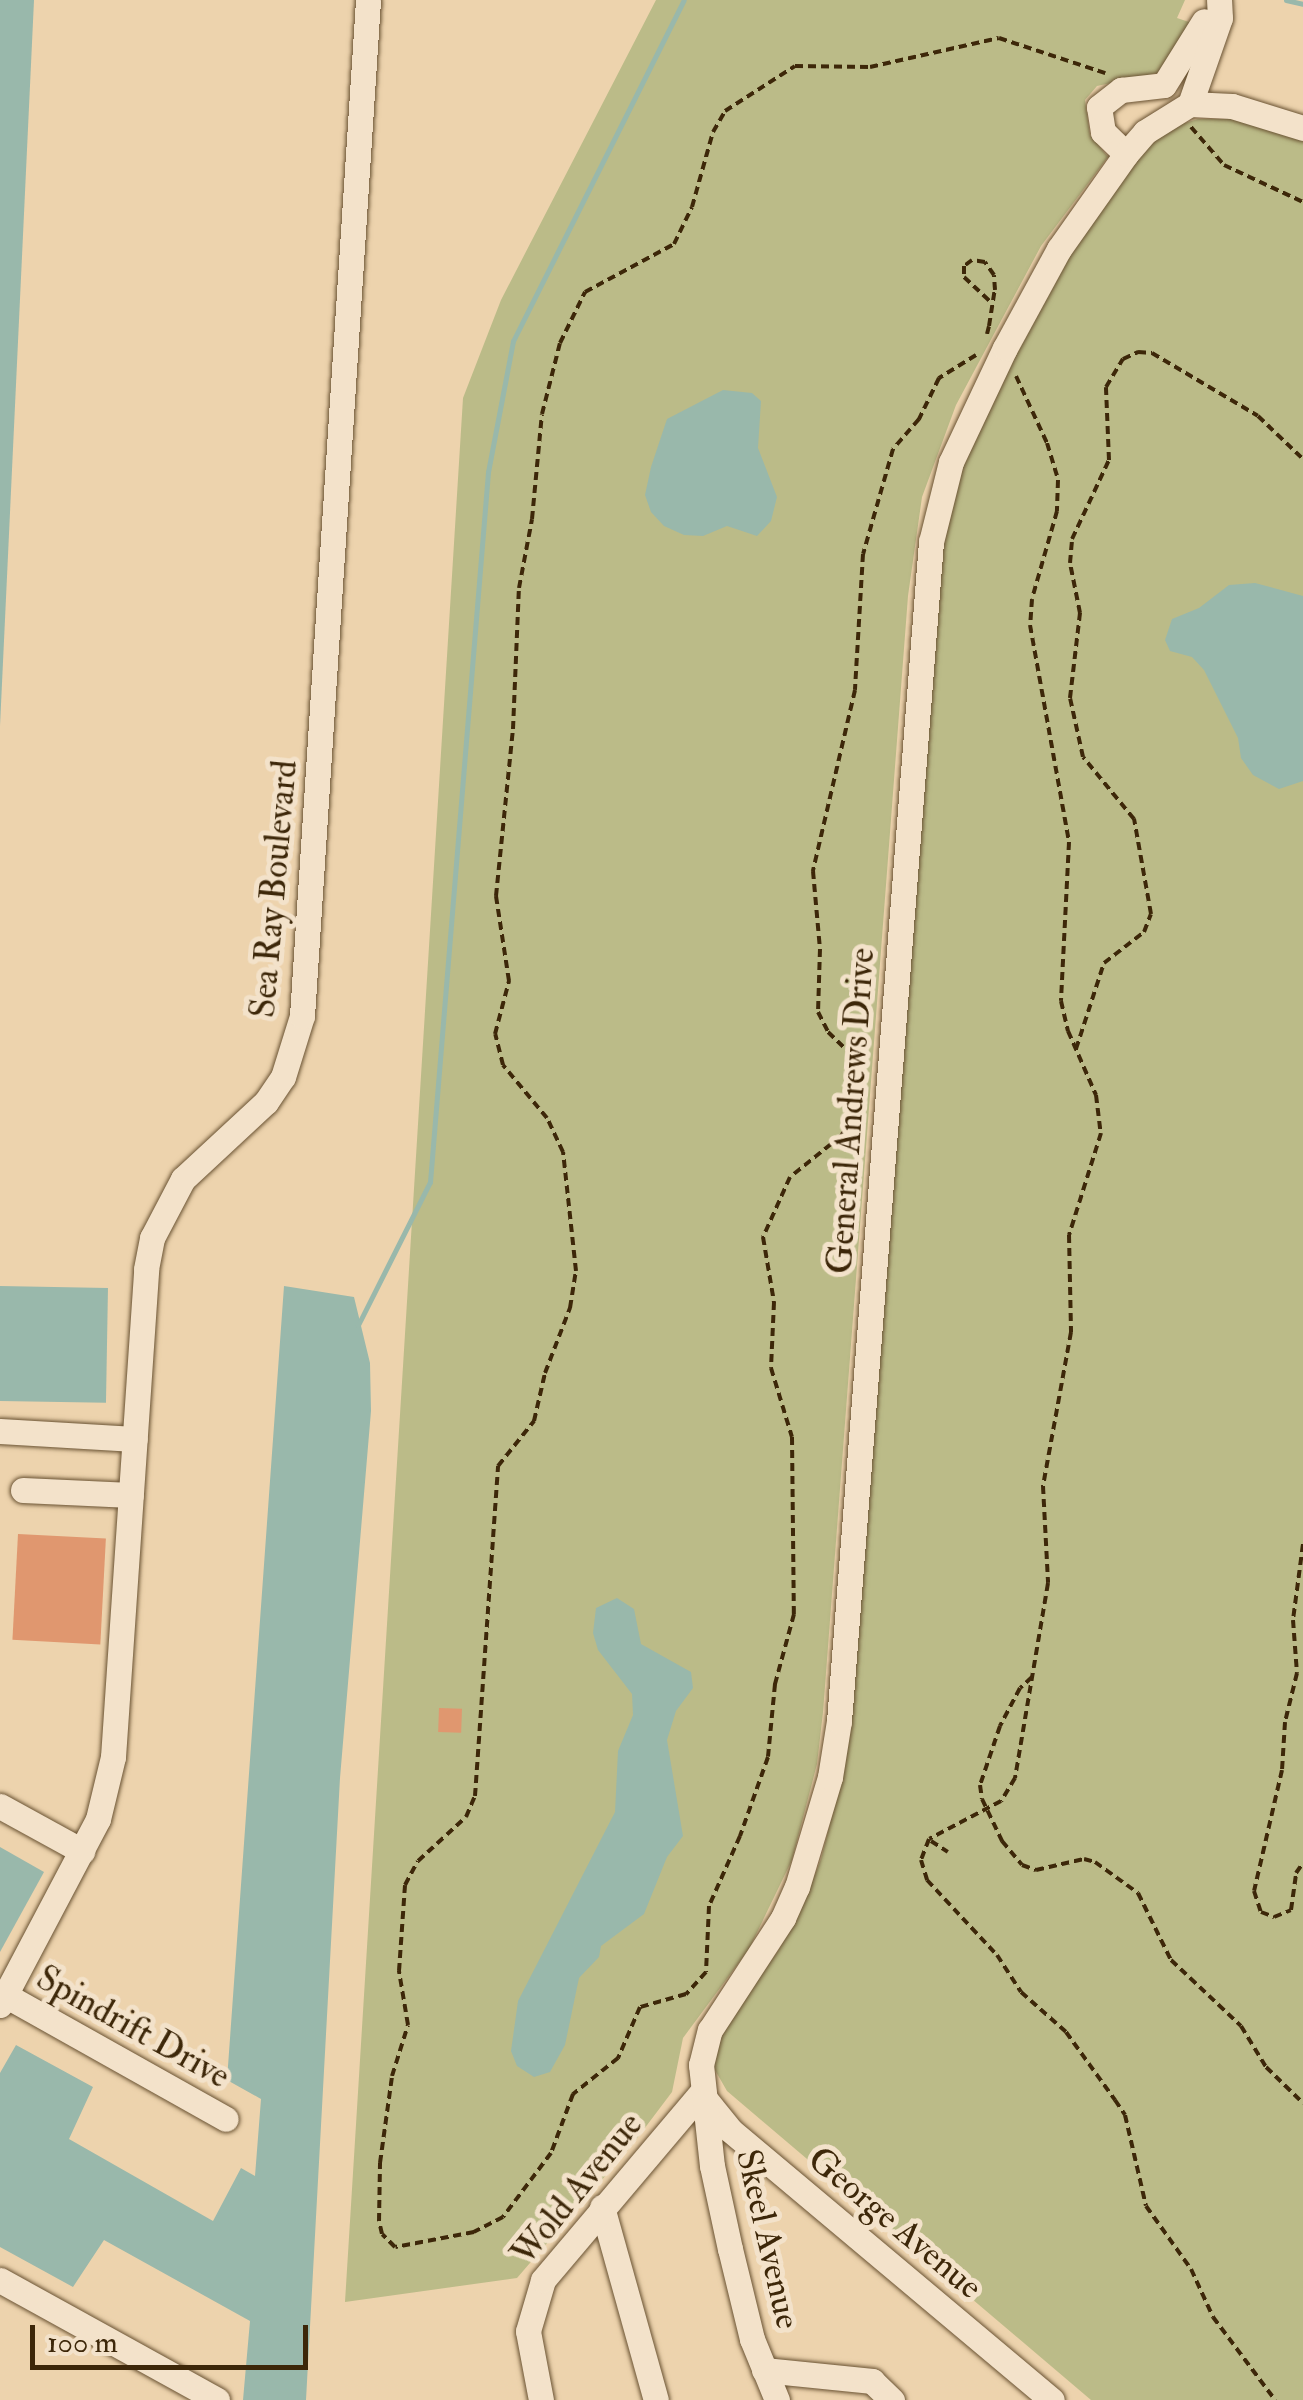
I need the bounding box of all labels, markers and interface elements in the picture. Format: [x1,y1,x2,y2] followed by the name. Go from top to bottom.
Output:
[242,758,306,1020] street label: Sea Ray Boulevard
[819,947,883,1275] street label: General Andrews Drive
[29,1957,237,2097] street label: Spindrift Drive
[503,2104,651,2274] street label: Wold Avenue
[799,2138,991,2308] street label: George Avenue
[727,2145,809,2333] street label: Skeel Avenue
[35,2305,312,2367] scale bar
[47,2324,118,2361] text: 100 m

